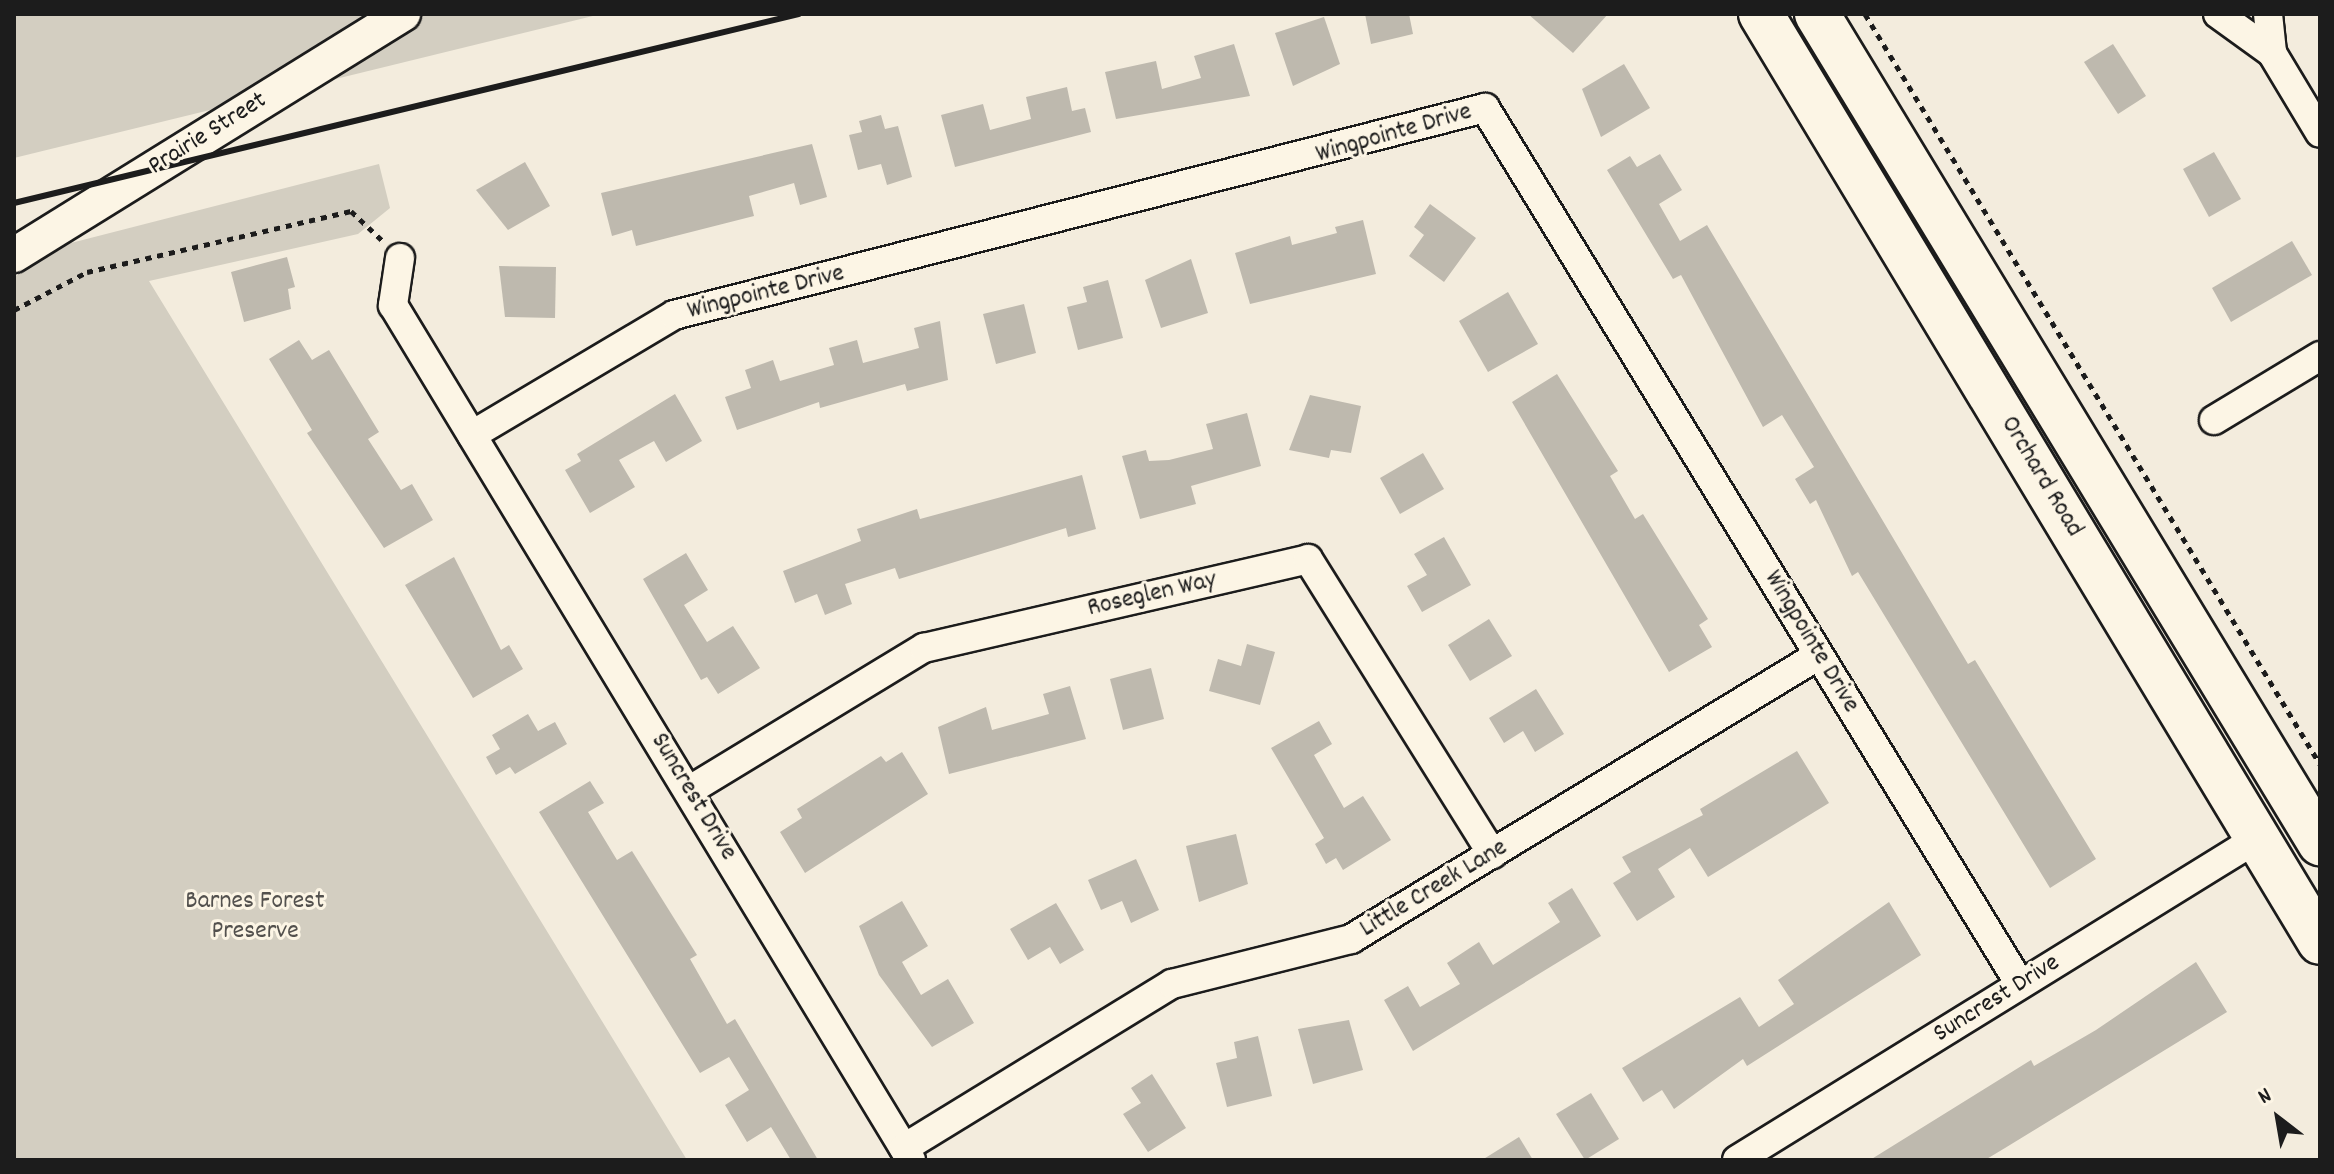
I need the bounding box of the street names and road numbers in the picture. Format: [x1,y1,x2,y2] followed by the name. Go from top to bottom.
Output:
[143,85,273,183] street label: Prairie Street
[1313,97,1475,171] street label: Wingpointe Drive
[684,258,848,328] street label: Wingpointe Drive
[1993,411,2089,543] street label: Orchard Road
[1085,565,1219,625] street label: Roseglen Way
[1756,565,1866,719] street label: Wingpointe Drive
[643,728,743,866] street label: Suncrest Drive
[1355,833,1513,945] street label: Little Creek Lane
[1928,948,2066,1050] street label: Suncrest Drive

